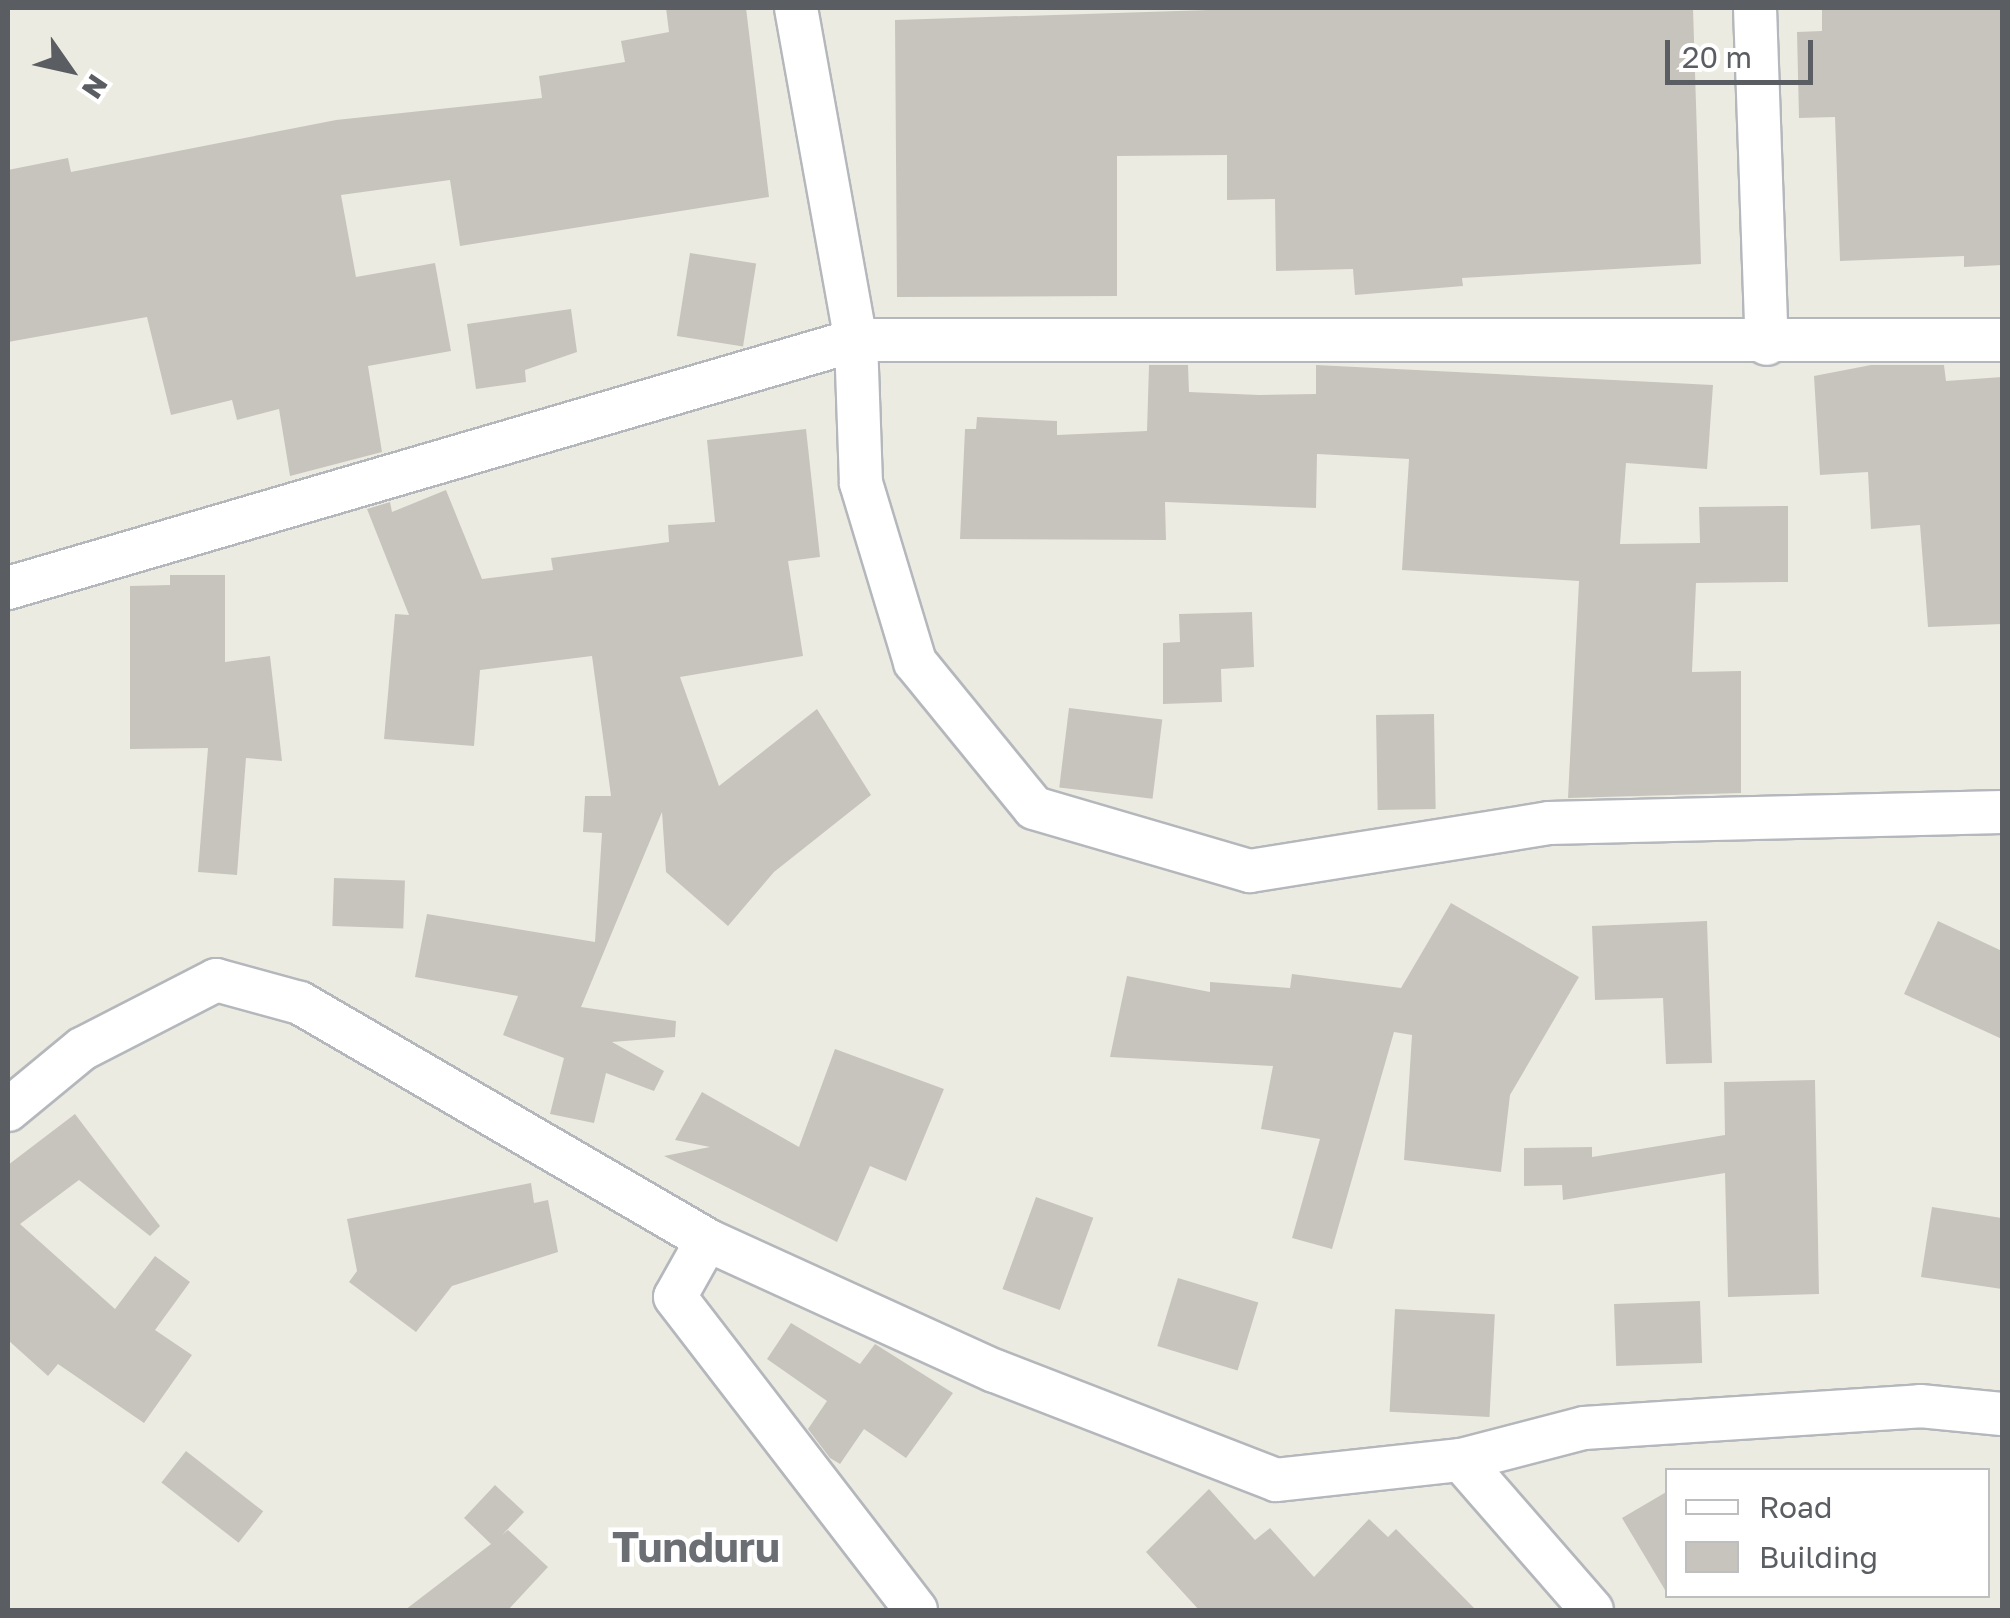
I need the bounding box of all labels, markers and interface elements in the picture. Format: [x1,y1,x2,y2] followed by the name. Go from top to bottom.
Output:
[20,20,120,120] north arrow
[1670,20,1818,82] scale bar
[1682,39,1752,75] text: 20 m
[76,69,115,105] text: N
[1665,1468,1990,1598] legend
[1759,1489,1833,1525] text: Road
[612,1521,780,1571] district label: Tunduru
[1759,1539,1878,1575] text: Building

